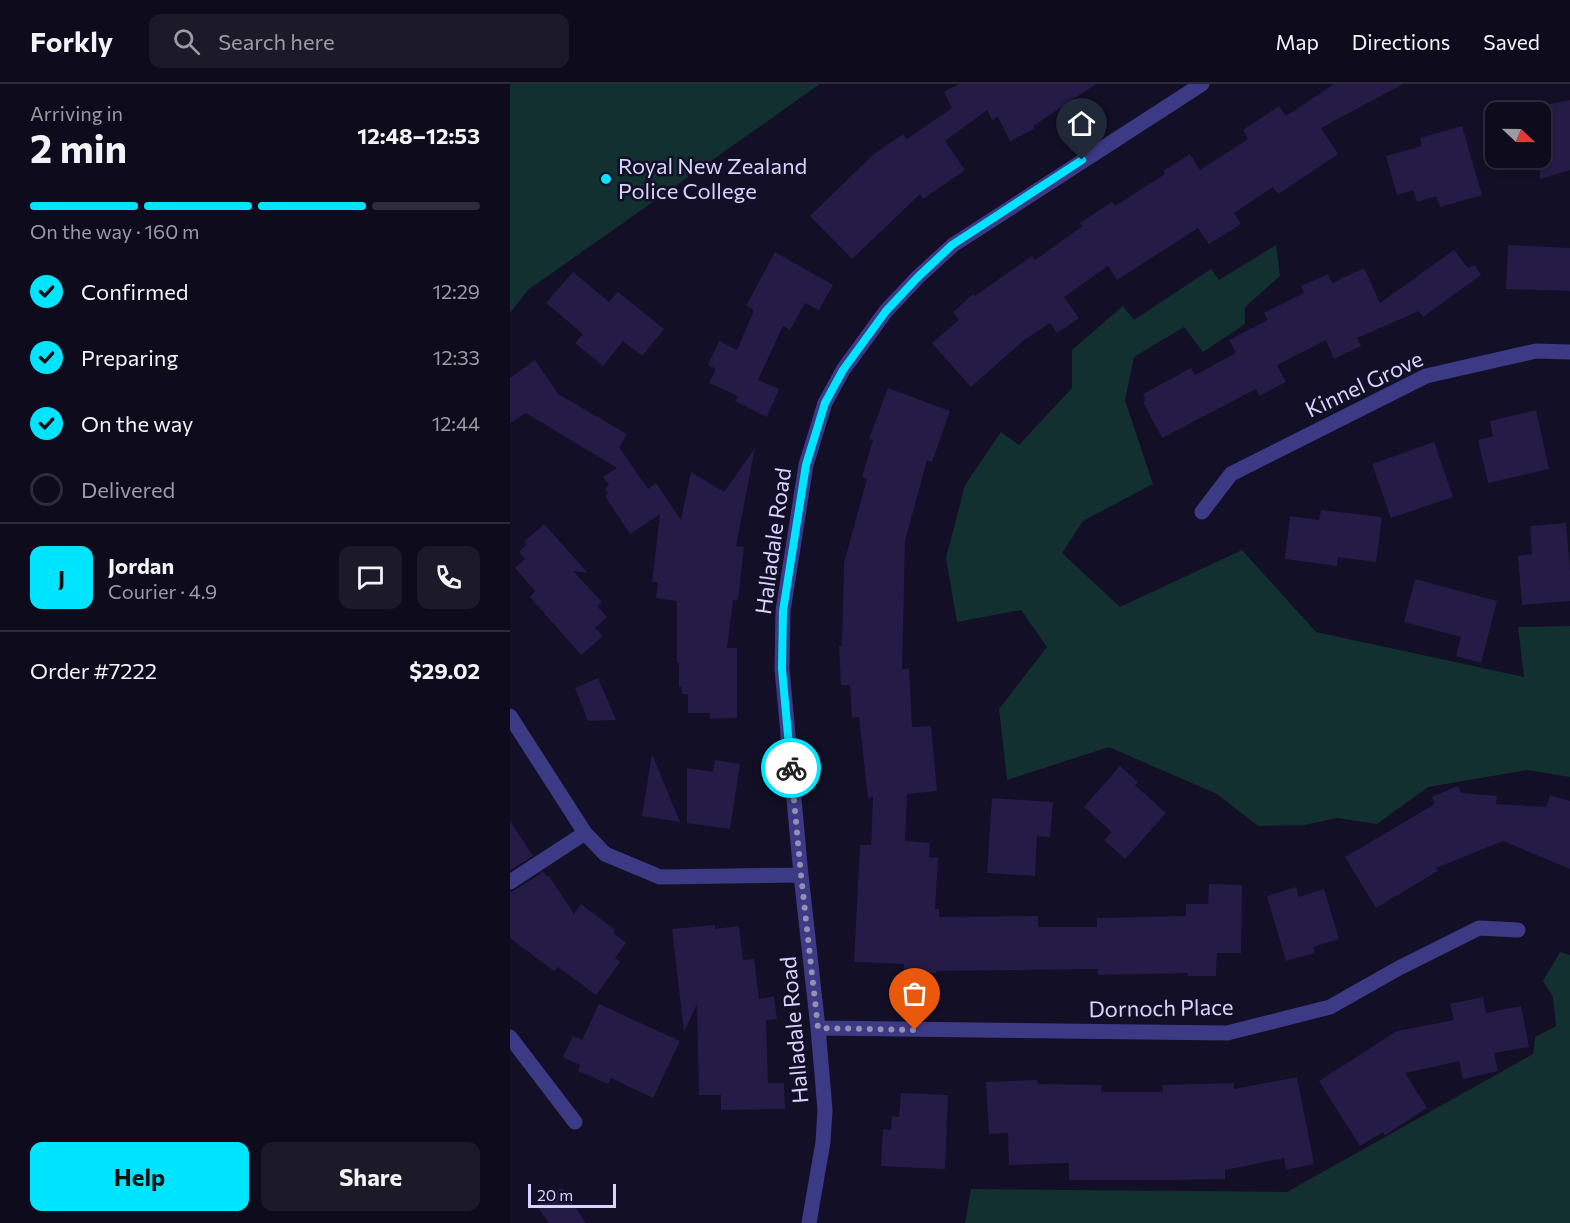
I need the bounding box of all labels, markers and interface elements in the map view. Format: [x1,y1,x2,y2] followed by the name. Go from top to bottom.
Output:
[149,14,569,68] search box
[30,24,113,58] text: Forkly
[170,25,203,58] icon: search
[218,28,335,55] text: Search here
[1276,29,1319,54] text: Map
[1352,29,1450,54] text: Directions
[1483,29,1540,54] text: Saved
[1056,98,1107,160] pin
[30,101,123,125] text: Arriving in
[1485,102,1551,168] north arrow
[1485,102,1551,168] map controls
[1065,107,1098,140] icon: home
[357,122,480,149] text: 12:48–12:53
[30,123,127,171] text: 2 min
[618,152,807,204] place label: Royal New Zealand Police College
[599,172,613,186] marker: Royal New Zealand Police College
[30,219,199,243] text: On the way · 160 m
[30,275,63,308] icon: check
[81,278,188,305] text: Confirmed
[432,279,480,303] text: 12:29
[30,341,63,374] icon: check
[81,344,178,371] text: Preparing
[433,345,480,369] text: 12:33
[1301,345,1427,423] street label: Kinnel Grove
[30,407,63,440] icon: check
[81,410,193,437] text: On the way
[432,411,480,435] text: 12:44
[749,466,796,616] street label: Halladale Road
[81,476,175,503] text: Delivered
[339,546,402,609] button: chat
[417,546,480,609] button: phone
[108,552,174,579] text: Jordan
[58,564,65,591] text: J
[108,579,217,603] text: Courier · 4.9
[30,657,157,684] text: Order #7222
[409,657,480,684] text: $29.02
[761,738,821,798] courier
[775,752,808,785] icon: bike
[774,955,813,1105] street label: Halladale Road
[889,968,940,1030] pin
[898,977,931,1010] icon: bag
[1088,993,1234,1022] street label: Dornoch Place
[30,1142,249,1211] button: Help
[261,1142,480,1211] button: Share
[528,1181,616,1208] scale bar
[537,1185,573,1204] text: 20 m

